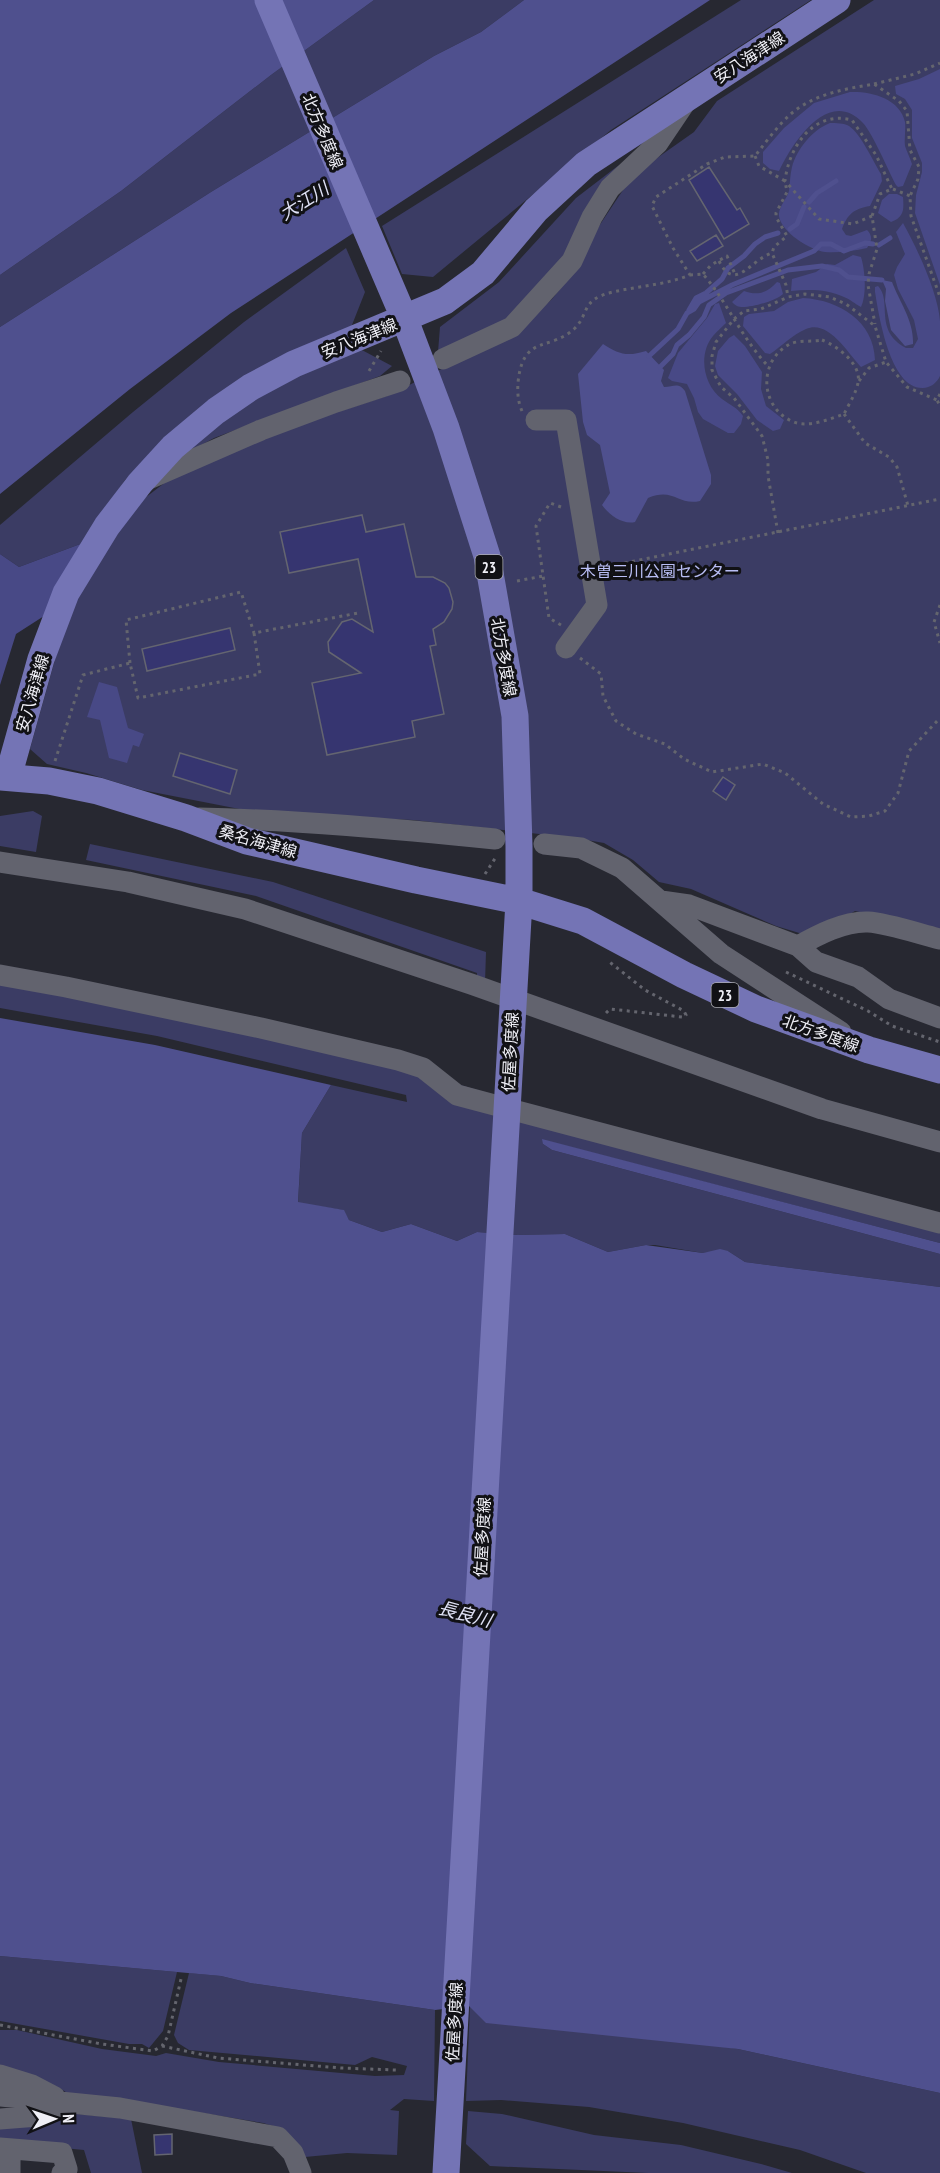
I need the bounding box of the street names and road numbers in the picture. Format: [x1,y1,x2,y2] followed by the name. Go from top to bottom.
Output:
[710,27,788,87] street label: 安八海津線
[298,90,348,172] street label: 北方多度線
[318,314,400,362] street label: 安八海津線
[476,555,502,579] road number: 23
[487,616,521,698] street label: 北方多度線
[11,652,53,734] street label: 安八海津線
[217,820,299,862] street label: 桑名海津線
[712,983,738,1007] road number: 23
[780,1010,862,1056] street label: 北方多度線
[498,1012,522,1092] street label: 佐屋多度線
[470,1497,494,1577] street label: 佐屋多度線
[442,1982,466,2062] street label: 佐屋多度線

